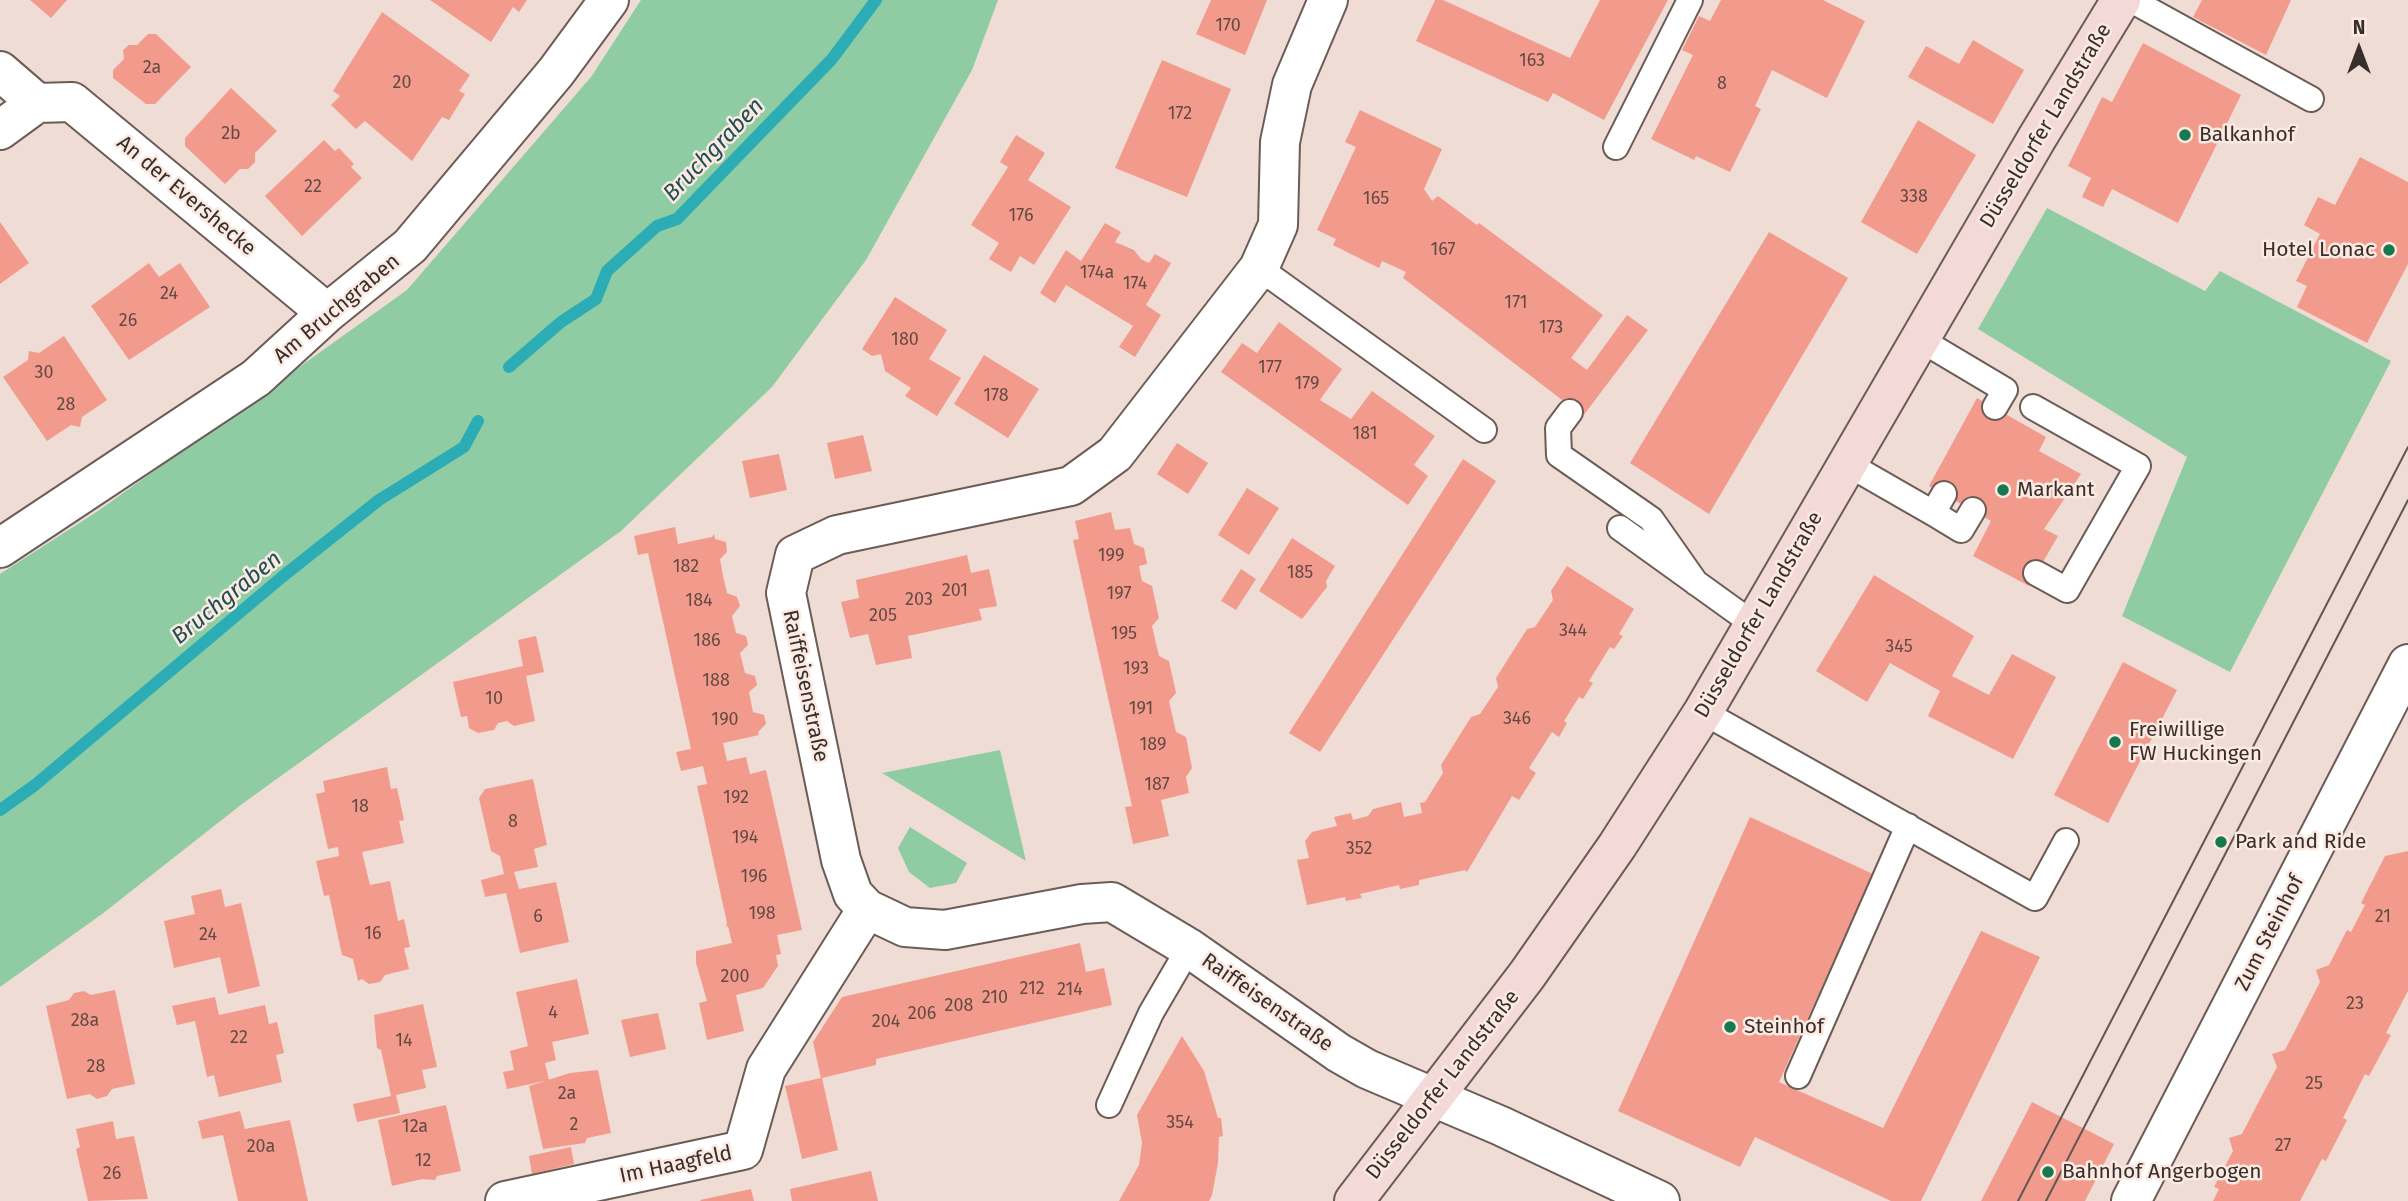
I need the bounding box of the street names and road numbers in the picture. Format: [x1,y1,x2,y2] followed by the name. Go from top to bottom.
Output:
[1975,19,2117,233] street label: Düsseldorfer Landstraße
[111,131,261,261] street label: An der Evershecke
[269,249,405,369] street label: Am Bruchgraben
[1690,507,1828,723] street label: Düsseldorfer Landstraße
[777,608,833,764] street label: Raiffeisenstraße
[2230,871,2310,995] street label: Zum Steinhof
[1196,948,1338,1058] street label: Raiffeisenstraße
[1361,985,1525,1185] street label: Düsseldorfer Landstraße
[617,1141,735,1189] street label: Im Haagfeld

